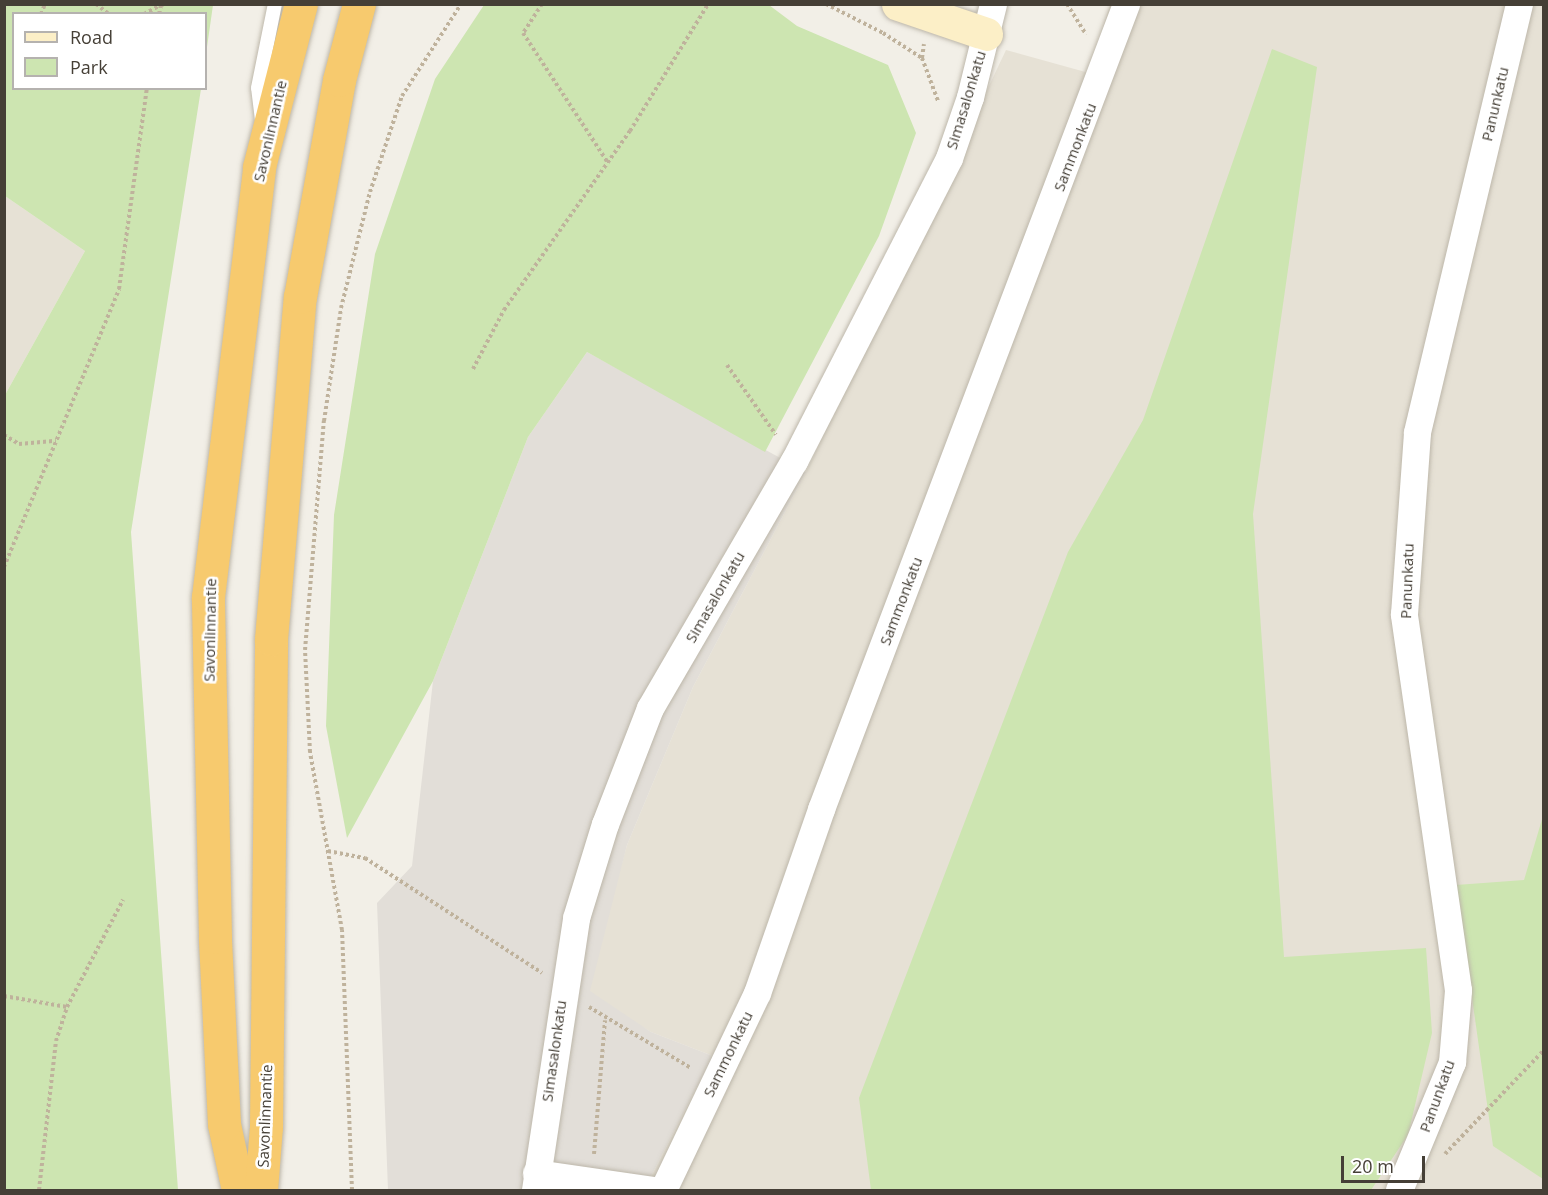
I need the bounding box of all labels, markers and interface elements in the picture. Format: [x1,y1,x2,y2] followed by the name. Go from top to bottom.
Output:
[12,12,207,90] legend
[70,25,113,49] text: Road
[942,48,990,152] street label: Simasalonkatu
[70,55,108,79] text: Park
[1478,65,1512,143] street label: Panunkatu
[250,79,290,183] street label: Savonlinnantie
[1050,100,1100,194] street label: Sammonkatu
[1397,543,1417,619] street label: Panunkatu
[682,548,748,646] street label: Simasalonkatu
[876,554,926,648] street label: Sammonkatu
[200,578,220,682] street label: Savonlinnantie
[538,999,570,1103] street label: Simasalonkatu
[699,1008,757,1100] street label: Sammonkatu
[1416,1057,1458,1135] street label: Panunkatu
[254,1064,276,1168] street label: Savonlinnantie
[1344,1144,1428,1182] scale bar
[1352,1154,1394,1178] text: 20 m

